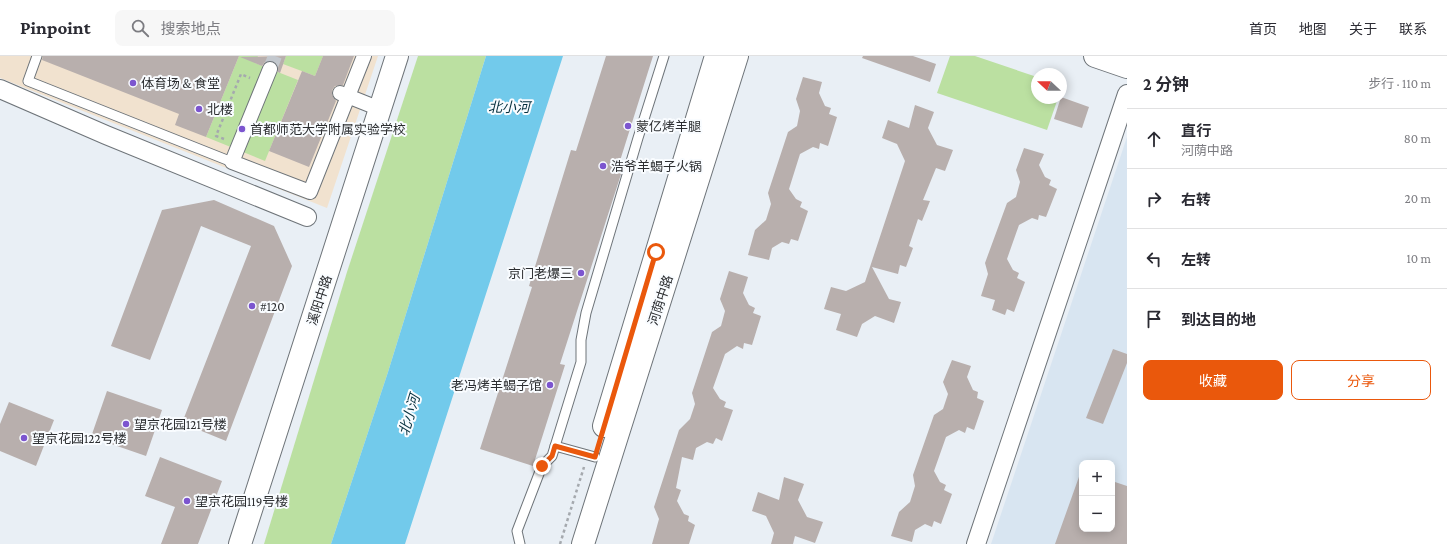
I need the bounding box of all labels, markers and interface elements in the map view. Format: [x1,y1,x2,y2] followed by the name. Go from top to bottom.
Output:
[115,10,395,46] search box
[20,17,91,38] text: Pinpoint
[129,17,151,39] icon: search
[161,21,221,37] text: 搜索地点
[1249,21,1277,37] text: 首页
[1299,21,1327,37] text: 地图
[1349,21,1377,37] text: 关于
[1399,21,1427,37] text: 联系
[1031,68,1067,104] north arrow
[1143,75,1189,94] text: 2 分钟
[141,76,220,91] place label: 体育场 & 食堂
[1368,76,1431,91] text: 步行 · 110 m
[128,78,138,88] marker: 体育场 & 食堂
[488,99,533,115] water label: 北小河
[207,102,233,117] place label: 北楼
[194,104,204,114] marker: 北楼
[636,119,701,134] place label: 蒙亿烤羊腿
[623,121,633,131] marker: 蒙亿烤羊腿
[250,122,406,137] place label: 首都师范大学附属实验学校
[1181,123,1211,139] text: 直行
[237,124,247,134] marker: 首都师范大学附属实验学校
[1143,128,1165,150] icon: ahead
[1404,131,1431,146] text: 80 m
[1181,143,1233,158] text: 河荫中路
[611,159,702,174] place label: 浩爷羊蝎子火锅
[598,161,608,171] marker: 浩爷羊蝎子火锅
[1143,188,1165,210] icon: right
[1405,191,1431,206] text: 20 m
[1181,192,1211,208] text: 右转
[647,243,665,261] route start
[1143,248,1165,270] icon: left
[1406,251,1431,266] text: 10 m
[1181,252,1211,268] text: 左转
[508,266,573,281] place label: 京门老爆三
[576,268,586,278] marker: 京门老爆三
[304,273,335,327] street label: 溪阳中路
[645,273,676,327] street label: 河荫中路
[260,299,285,314] place label: #120
[247,301,257,311] marker: #120
[1143,308,1165,330] icon: arrive
[1181,312,1256,328] text: 到达目的地
[1143,360,1283,400] button: 收藏
[1291,360,1431,400] button: 分享
[451,378,542,393] place label: 老冯烤羊蝎子馆
[545,380,555,390] marker: 老冯烤羊蝎子馆
[395,390,424,437] water label: 北小河
[134,417,227,432] place label: 望京花园121号楼
[121,419,131,429] marker: 望京花园121号楼
[32,431,127,446] place label: 望京花园122号楼
[19,433,29,443] marker: 望京花园122号楼
[533,457,551,475] route end
[1079,460,1115,532] map controls
[1079,460,1115,496] button: +
[195,494,288,509] place label: 望京花园119号楼
[182,496,192,506] marker: 望京花园119号楼
[1079,496,1115,532] button: −

